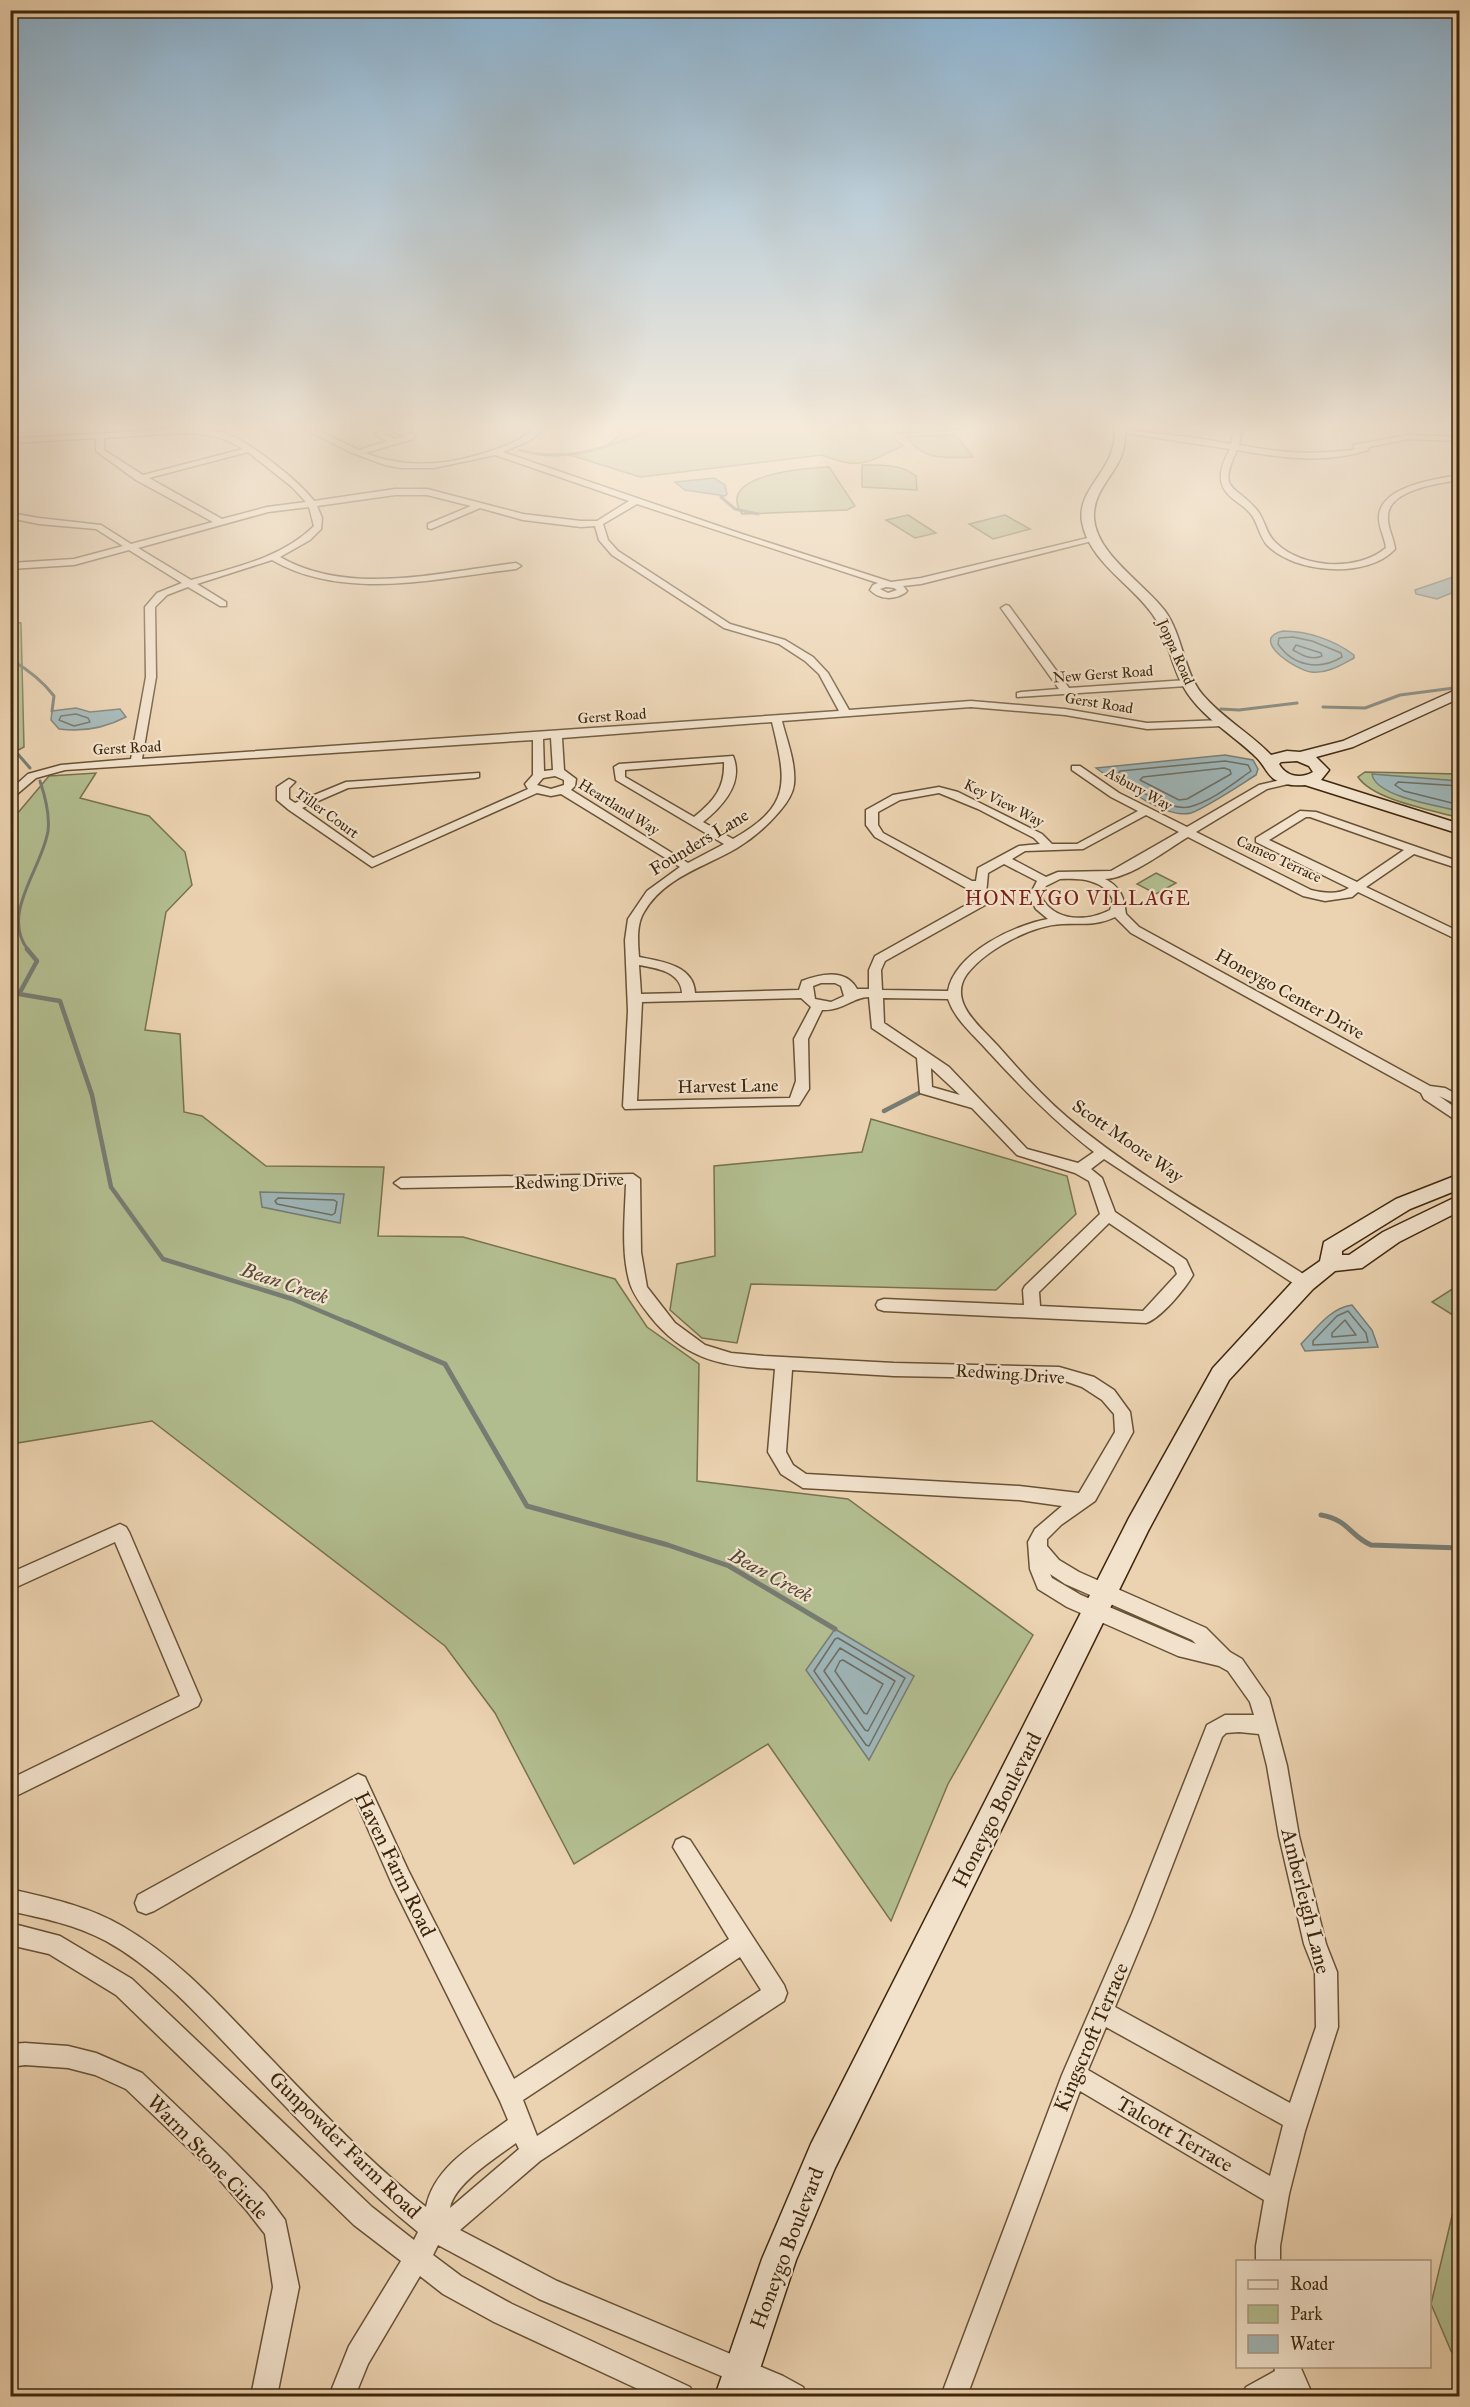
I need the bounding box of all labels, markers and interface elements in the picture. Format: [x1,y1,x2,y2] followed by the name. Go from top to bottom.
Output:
[1152,615,1199,688] street label: Joppa Road
[1052,661,1154,686] street label: New Gerst Road
[1064,689,1135,717] street label: Gerst Road
[577,705,647,727] street label: Gerst Road
[92,737,162,759] street label: Gerst Road
[1102,763,1176,815] street label: Asbury Way
[575,775,664,840] street label: Heartland Way
[961,775,1048,831] street label: Key View Way
[292,784,363,843] street label: Tiller Court
[645,804,753,880] street label: Founders Lane
[1234,831,1324,887] street label: Cameo Terrace
[965,886,1191,910] district label: HONEYGO VILLAGE
[1211,944,1368,1045] street label: Honeygo Center Drive
[677,1074,779,1098] street label: Harvest Lane
[1068,1095,1188,1188] street label: Scott Moore Way
[514,1168,624,1195] street label: Redwing Drive
[237,1257,332,1309] water label: Bean Creek
[955,1359,1065,1390] street label: Redwing Drive
[725,1542,816,1607] water label: Bean Creek
[947,1728,1048,1892] street label: Honeygo Boulevard
[349,1787,442,1941] street label: Haven Farm Road
[1275,1825,1337,1977] street label: Amberleigh Lane
[1048,1958,1134,2115] street label: Kingscroft Terrace
[264,2066,427,2225] street label: Gunpowder Farm Road
[142,2089,274,2225] street label: Warm Stone Circle
[1112,2090,1238,2178] street label: Talcott Terrace
[744,2163,830,2332] street label: Honeygo Boulevard
[1236,2260,1431,2368] legend
[1290,2273,1328,2295] text: Road
[1290,2303,1323,2325] text: Park
[1290,2333,1335,2355] text: Water

